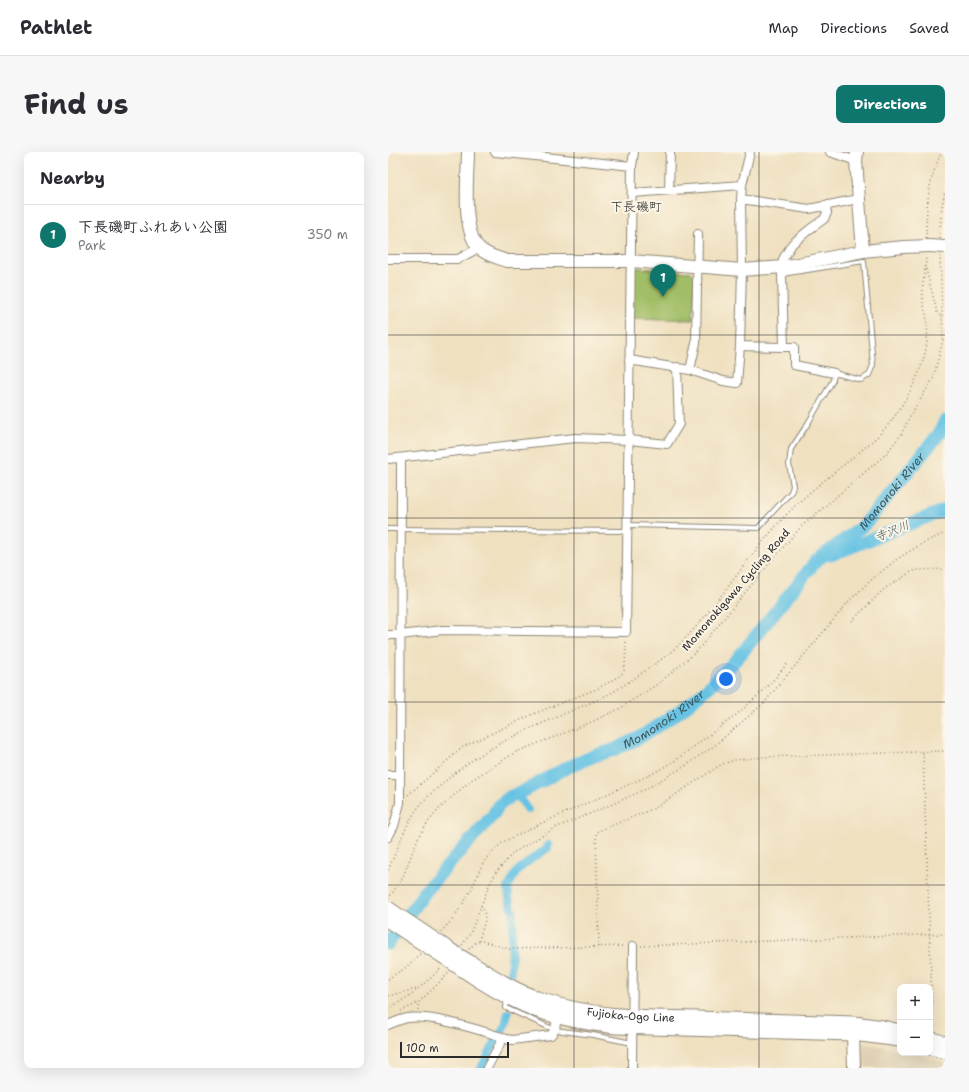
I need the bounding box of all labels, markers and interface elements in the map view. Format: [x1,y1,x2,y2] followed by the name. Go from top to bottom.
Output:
[20,15,92,40] text: Pathlet
[769,19,799,37] text: Map
[821,19,887,37] text: Directions
[909,19,949,37] text: Saved
[24,85,129,123] text: Find us
[836,85,945,123] button: Directions
[40,167,105,189] text: Nearby
[610,198,662,215] district label: 下長磯町
[78,217,228,237] text: 下長磯町ふれあい公園
[50,226,56,243] text: 1
[307,226,348,243] text: 350 m
[78,237,106,254] text: Park
[650,264,676,297] pin: 1
[855,449,929,533] water label: Momonoki River
[872,517,912,545] water label: 寺沢川
[679,526,793,654] street label: Momonokigawa Cycling Road
[716,669,736,689] your location
[620,686,708,752] water label: Momonoki River
[897,984,933,1056] map controls
[897,984,933,1020] button: +
[586,1004,675,1025] street label: Fujioka-Ogo Line
[897,1020,933,1056] button: −
[400,1040,509,1059] scale bar
[406,1041,439,1056] text: 100 m

